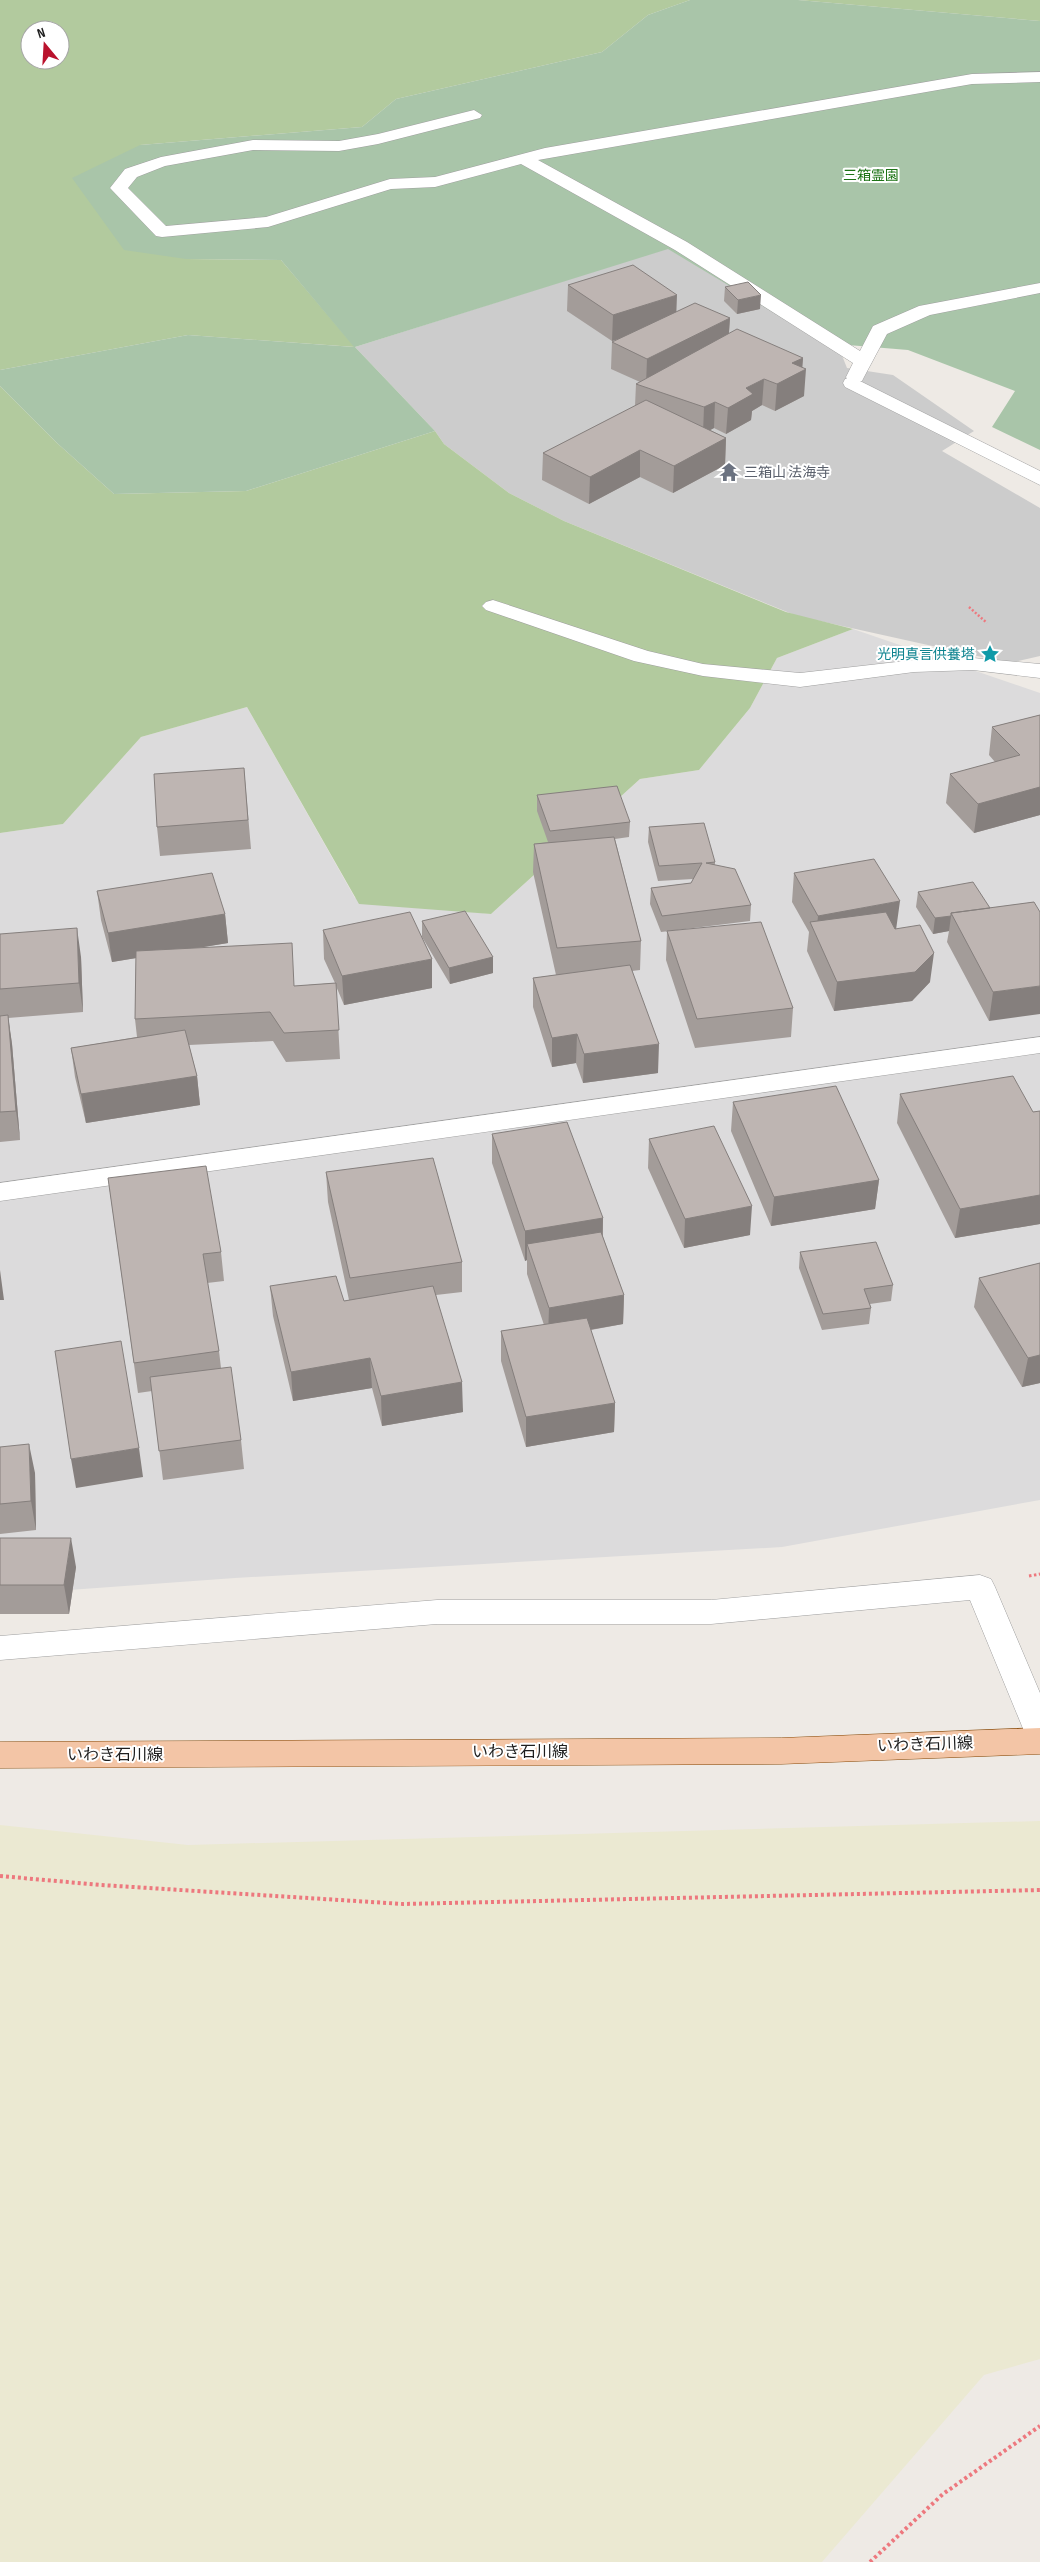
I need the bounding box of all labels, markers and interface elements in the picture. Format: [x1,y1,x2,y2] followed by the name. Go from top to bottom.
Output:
[20,20,70,70] north arrow
[35,24,47,42] text: N
[843,167,899,184] park label: 三箱霊園
[718,461,740,483] temple icon: 三箱山 法海寺
[744,464,830,481] place label: 三箱山 法海寺
[979,643,1001,665] place icon: 光明真言供養塔
[877,646,975,663] place label: 光明真言供養塔
[877,1734,973,1756] street label: いわき石川線
[472,1743,568,1762] street label: いわき石川線
[67,1746,163,1765] street label: いわき石川線

